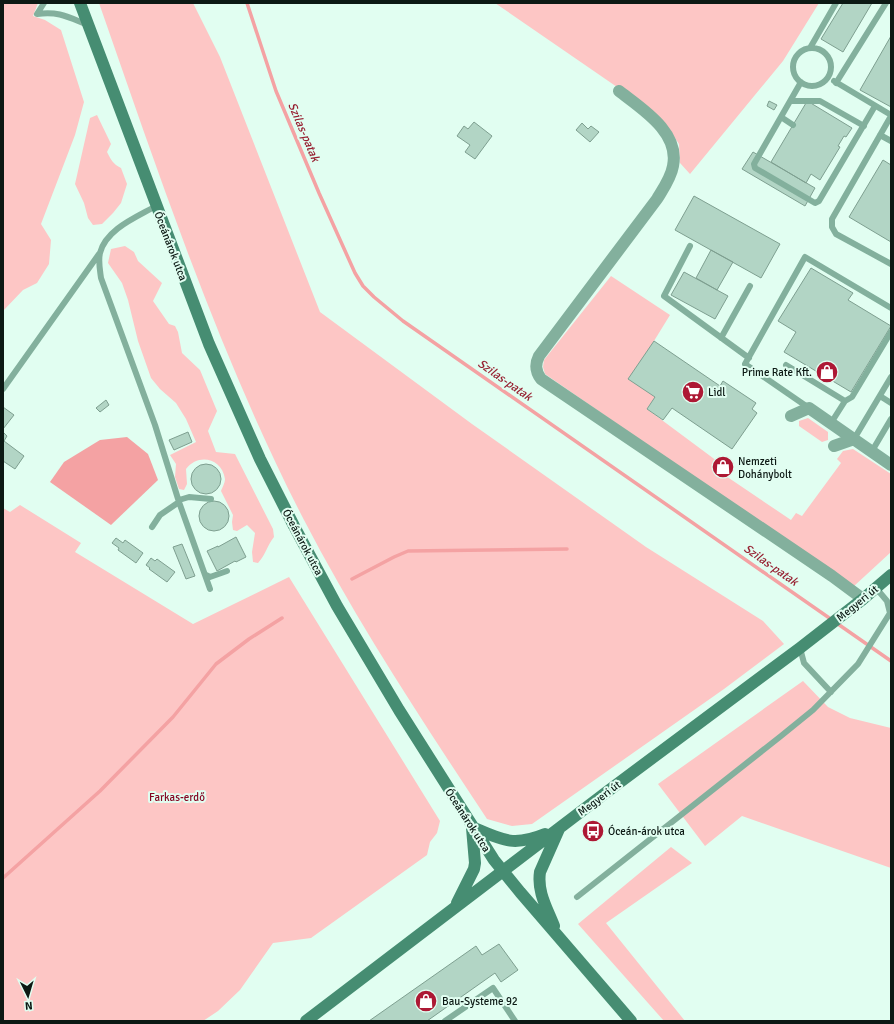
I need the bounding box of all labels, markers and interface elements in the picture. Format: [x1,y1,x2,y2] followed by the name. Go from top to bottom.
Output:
[284,100,323,165] water label: Szilas-patak
[151,209,191,283] street label: Óceánárok utca
[475,356,536,405] water label: Szilas-patak
[814,359,840,385] shop icon: Prime Rate Kft.
[742,366,812,379] place label: Prime Rate Kft.
[680,379,706,405] supermarket icon: Lidl
[708,386,726,399] place label: Lidl
[710,454,736,480] shop icon: Nemzeti Dohánybolt
[738,455,792,481] place label: Nemzeti Dohánybolt
[280,506,327,578] street label: Óceánárok utca
[741,541,802,590] water label: Szilas-patak
[834,582,881,624] street label: Megyeri út
[575,778,623,819] street label: Megyeri út
[442,786,494,855] street label: Óceánárok utca
[149,791,205,804] park label: Farkas-erdő
[580,818,606,844] bus stop icon: Óceán-árok utca
[608,824,685,838] place label: Óceán-árok utca
[8,976,48,1016] north arrow
[413,988,439,1014] shop icon: Bau-Systeme 92
[442,995,518,1008] place label: Bau-Systeme 92
[24,999,33,1012] text: N

